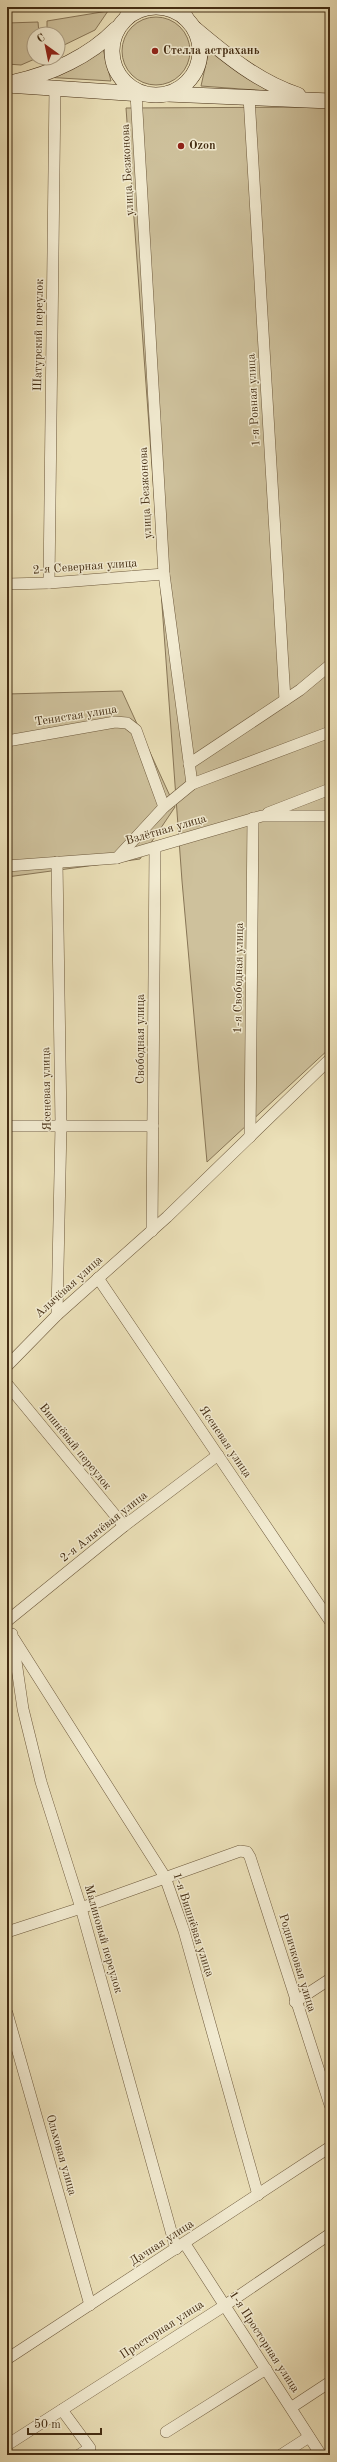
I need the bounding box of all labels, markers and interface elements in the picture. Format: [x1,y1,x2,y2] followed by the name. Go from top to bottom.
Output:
[26,26,66,66] north arrow
[35,32,47,45] text: С
[163,45,260,57] place label: Стелла астрахань
[150,46,160,56] marker: Стелла астрахань
[120,124,136,216] street label: улица Безжонова
[189,140,216,152] place label: Ozon
[176,141,186,151] marker: Ozon
[32,279,46,391] street label: Шатурский переулок
[246,353,262,447] street label: 1-я Ровная улица
[138,447,154,539] street label: улица Безжонова
[32,557,138,577] street label: 2-я Северная улица
[34,704,118,728] street label: Тенистая улица
[124,813,208,847] street label: Взлётная улица
[232,922,246,1034] street label: 1-я Свободная улица
[135,994,147,1084] street label: Свободная улица
[40,1047,54,1131] street label: Ясеневая улица
[33,1254,105,1320] street label: Алычёвая улица
[37,1402,113,1492] street label: Вишнёвый переулок
[197,1404,253,1480] street label: Ясеневая улица
[58,1489,150,1565] street label: 2-я Алычёвая улица
[170,1871,216,1979] street label: 1-я Вишнёвая улица
[82,1883,124,1995] street label: Малиновый переулок
[276,1912,318,2014] street label: Родничковая улица
[44,2113,78,2197] street label: Ольховая улица
[128,2218,196,2268] street label: Дачная улица
[227,2289,301,2395] street label: 1-я Просторная улица
[118,2298,206,2362] street label: Просторная улица
[28,2410,101,2436] scale bar
[34,2418,61,2431] text: 50 m

